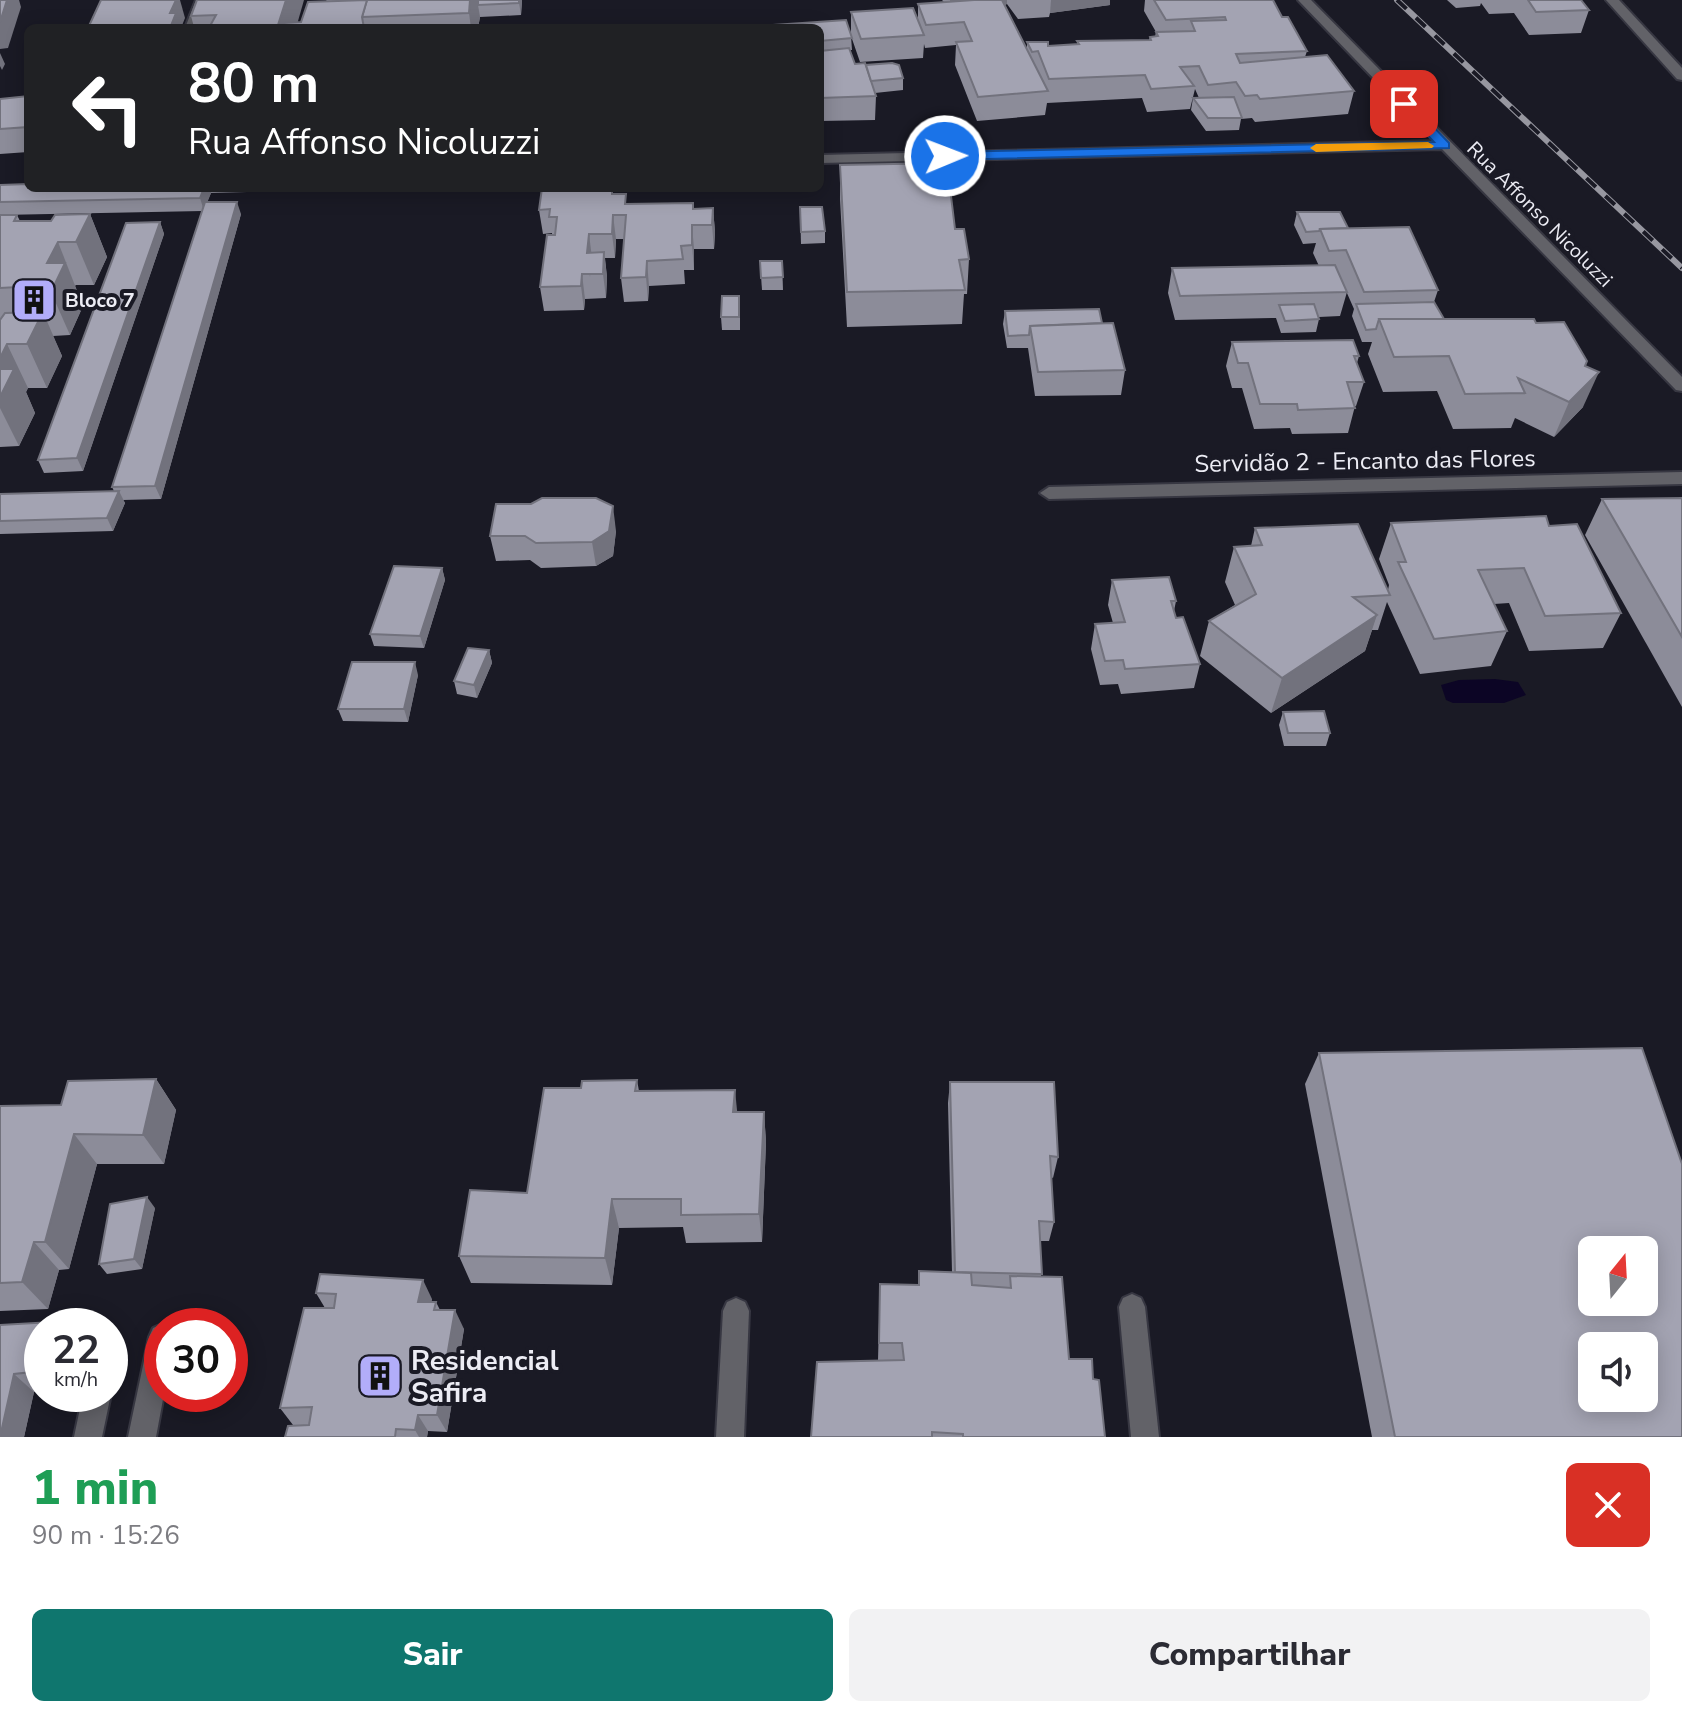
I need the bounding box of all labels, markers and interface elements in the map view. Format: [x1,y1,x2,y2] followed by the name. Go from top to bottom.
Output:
[188,45,319,122] text: 80 m
[56,56,160,160] icon: left
[1370,70,1438,138] pin
[1382,82,1426,126] icon: arrive
[903,114,987,198] position arrow
[188,118,540,167] text: Rua Affonso Nicoluzzi
[1461,136,1618,293] street label: Rua Affonso Nicoluzzi
[10,276,58,324] building icon: Bloco 7
[65,287,135,314] place label: Bloco 7
[1194,442,1536,480] street label: Servidão 2 - Encanto das Flores
[1578,1236,1658,1316] north arrow
[1578,1236,1658,1412] map controls
[144,1308,248,1412] speed limit sign: 30
[52,1323,100,1377] text: 22
[1578,1332,1658,1412] button: sound
[411,1342,559,1412] place label: Residencial Safira
[356,1352,404,1400] building icon: Residencial Safira
[54,1366,98,1393] text: km/h
[32,1455,158,1521] text: 1 min
[1566,1463,1650,1547] button: close
[32,1518,180,1553] text: 90 m · 15:26
[32,1609,833,1701] button: Sair
[849,1609,1650,1701] button: Compartilhar

